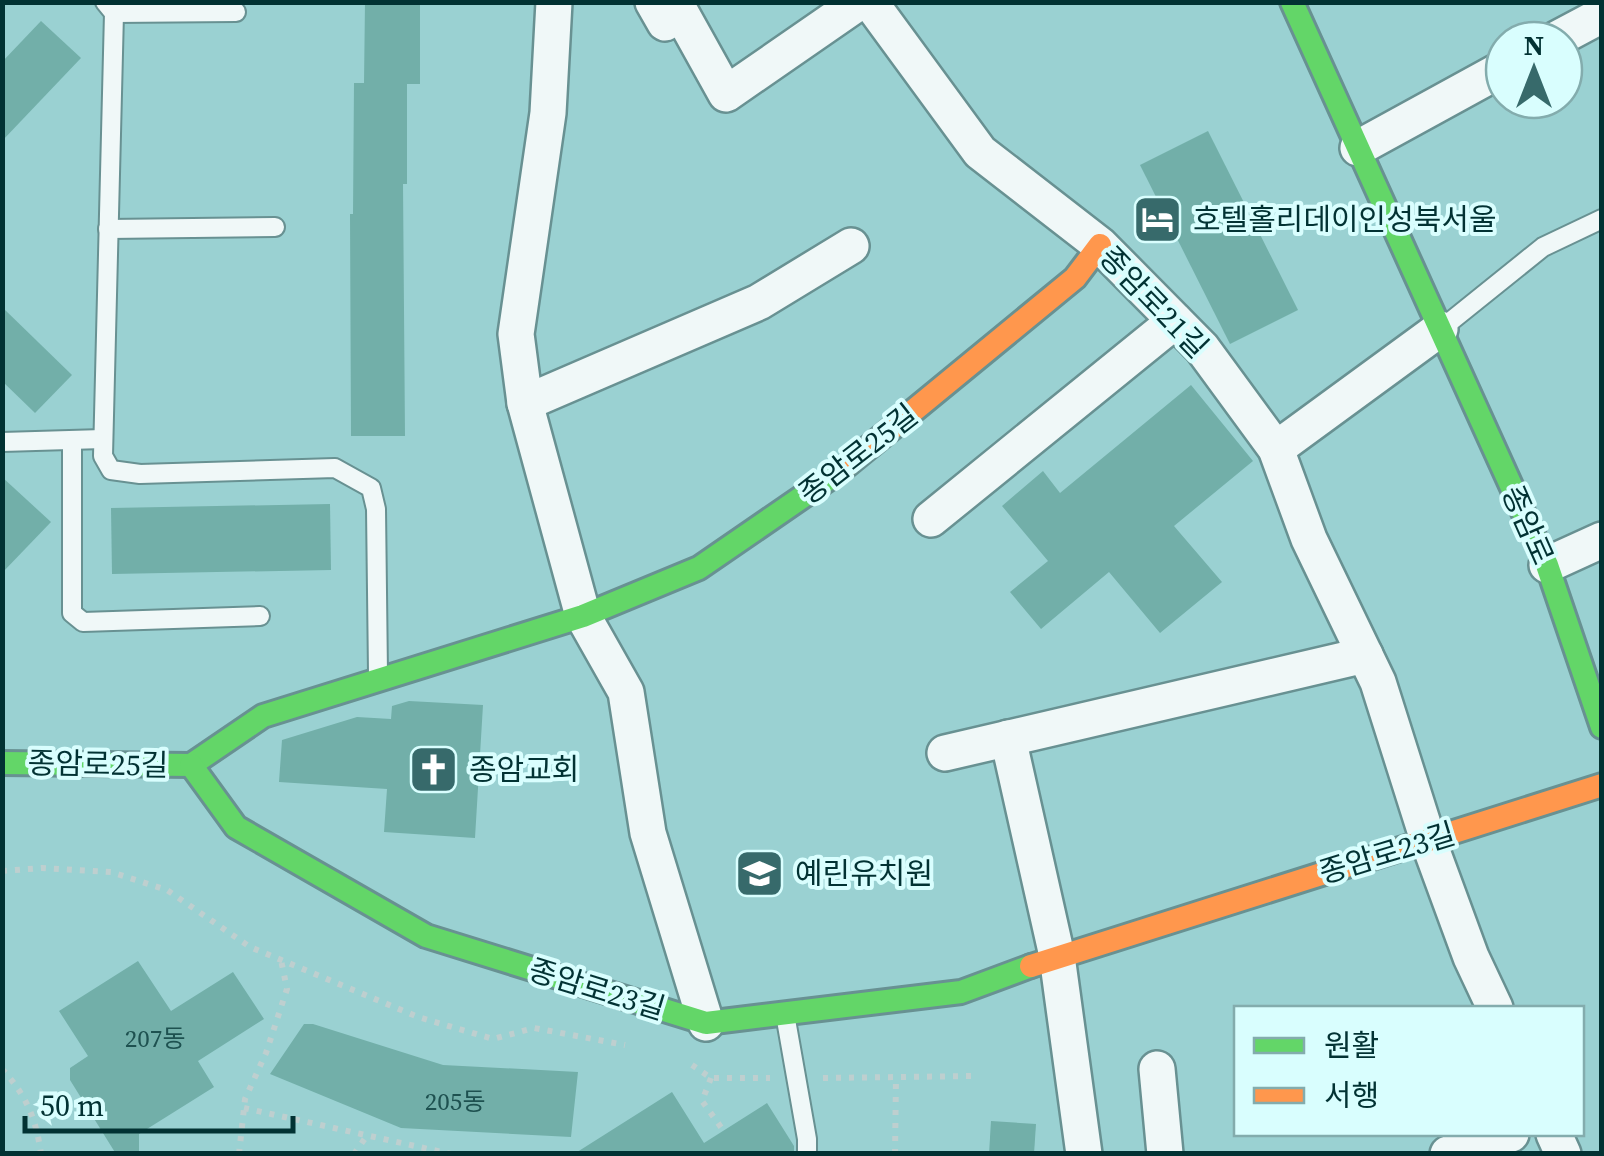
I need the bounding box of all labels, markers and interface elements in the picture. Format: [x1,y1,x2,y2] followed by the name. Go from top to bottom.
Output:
[1484,20,1584,120] north arrow
[1524,26,1544,64] text: N
[1132,193,1184,245] hotel icon: 호텔홀리데이인성북서울
[1193,199,1497,240] place label: 호텔홀리데이인성북서울
[1090,237,1218,367] street label: 종암로21길
[790,395,926,513] street label: 종암로25길
[1492,479,1564,571] street label: 종암로
[27,742,169,786] street label: 종암로25길
[408,743,460,795] church icon: 종암교회
[469,749,579,790] place label: 종암교회
[1314,813,1460,893] street label: 종암로23길
[734,847,786,899] school or university icon: 예린유치원
[795,853,933,894] place label: 예린유치원
[524,949,670,1029] street label: 종암로23길
[1234,1006,1584,1136] legend
[125,1021,185,1055] house number: 207동
[1324,1025,1379,1066] text: 원활
[25,1071,292,1133] scale bar
[1324,1075,1379,1116] text: 서행
[425,1084,485,1118] house number: 205동
[40,1085,104,1126] text: 50 m

